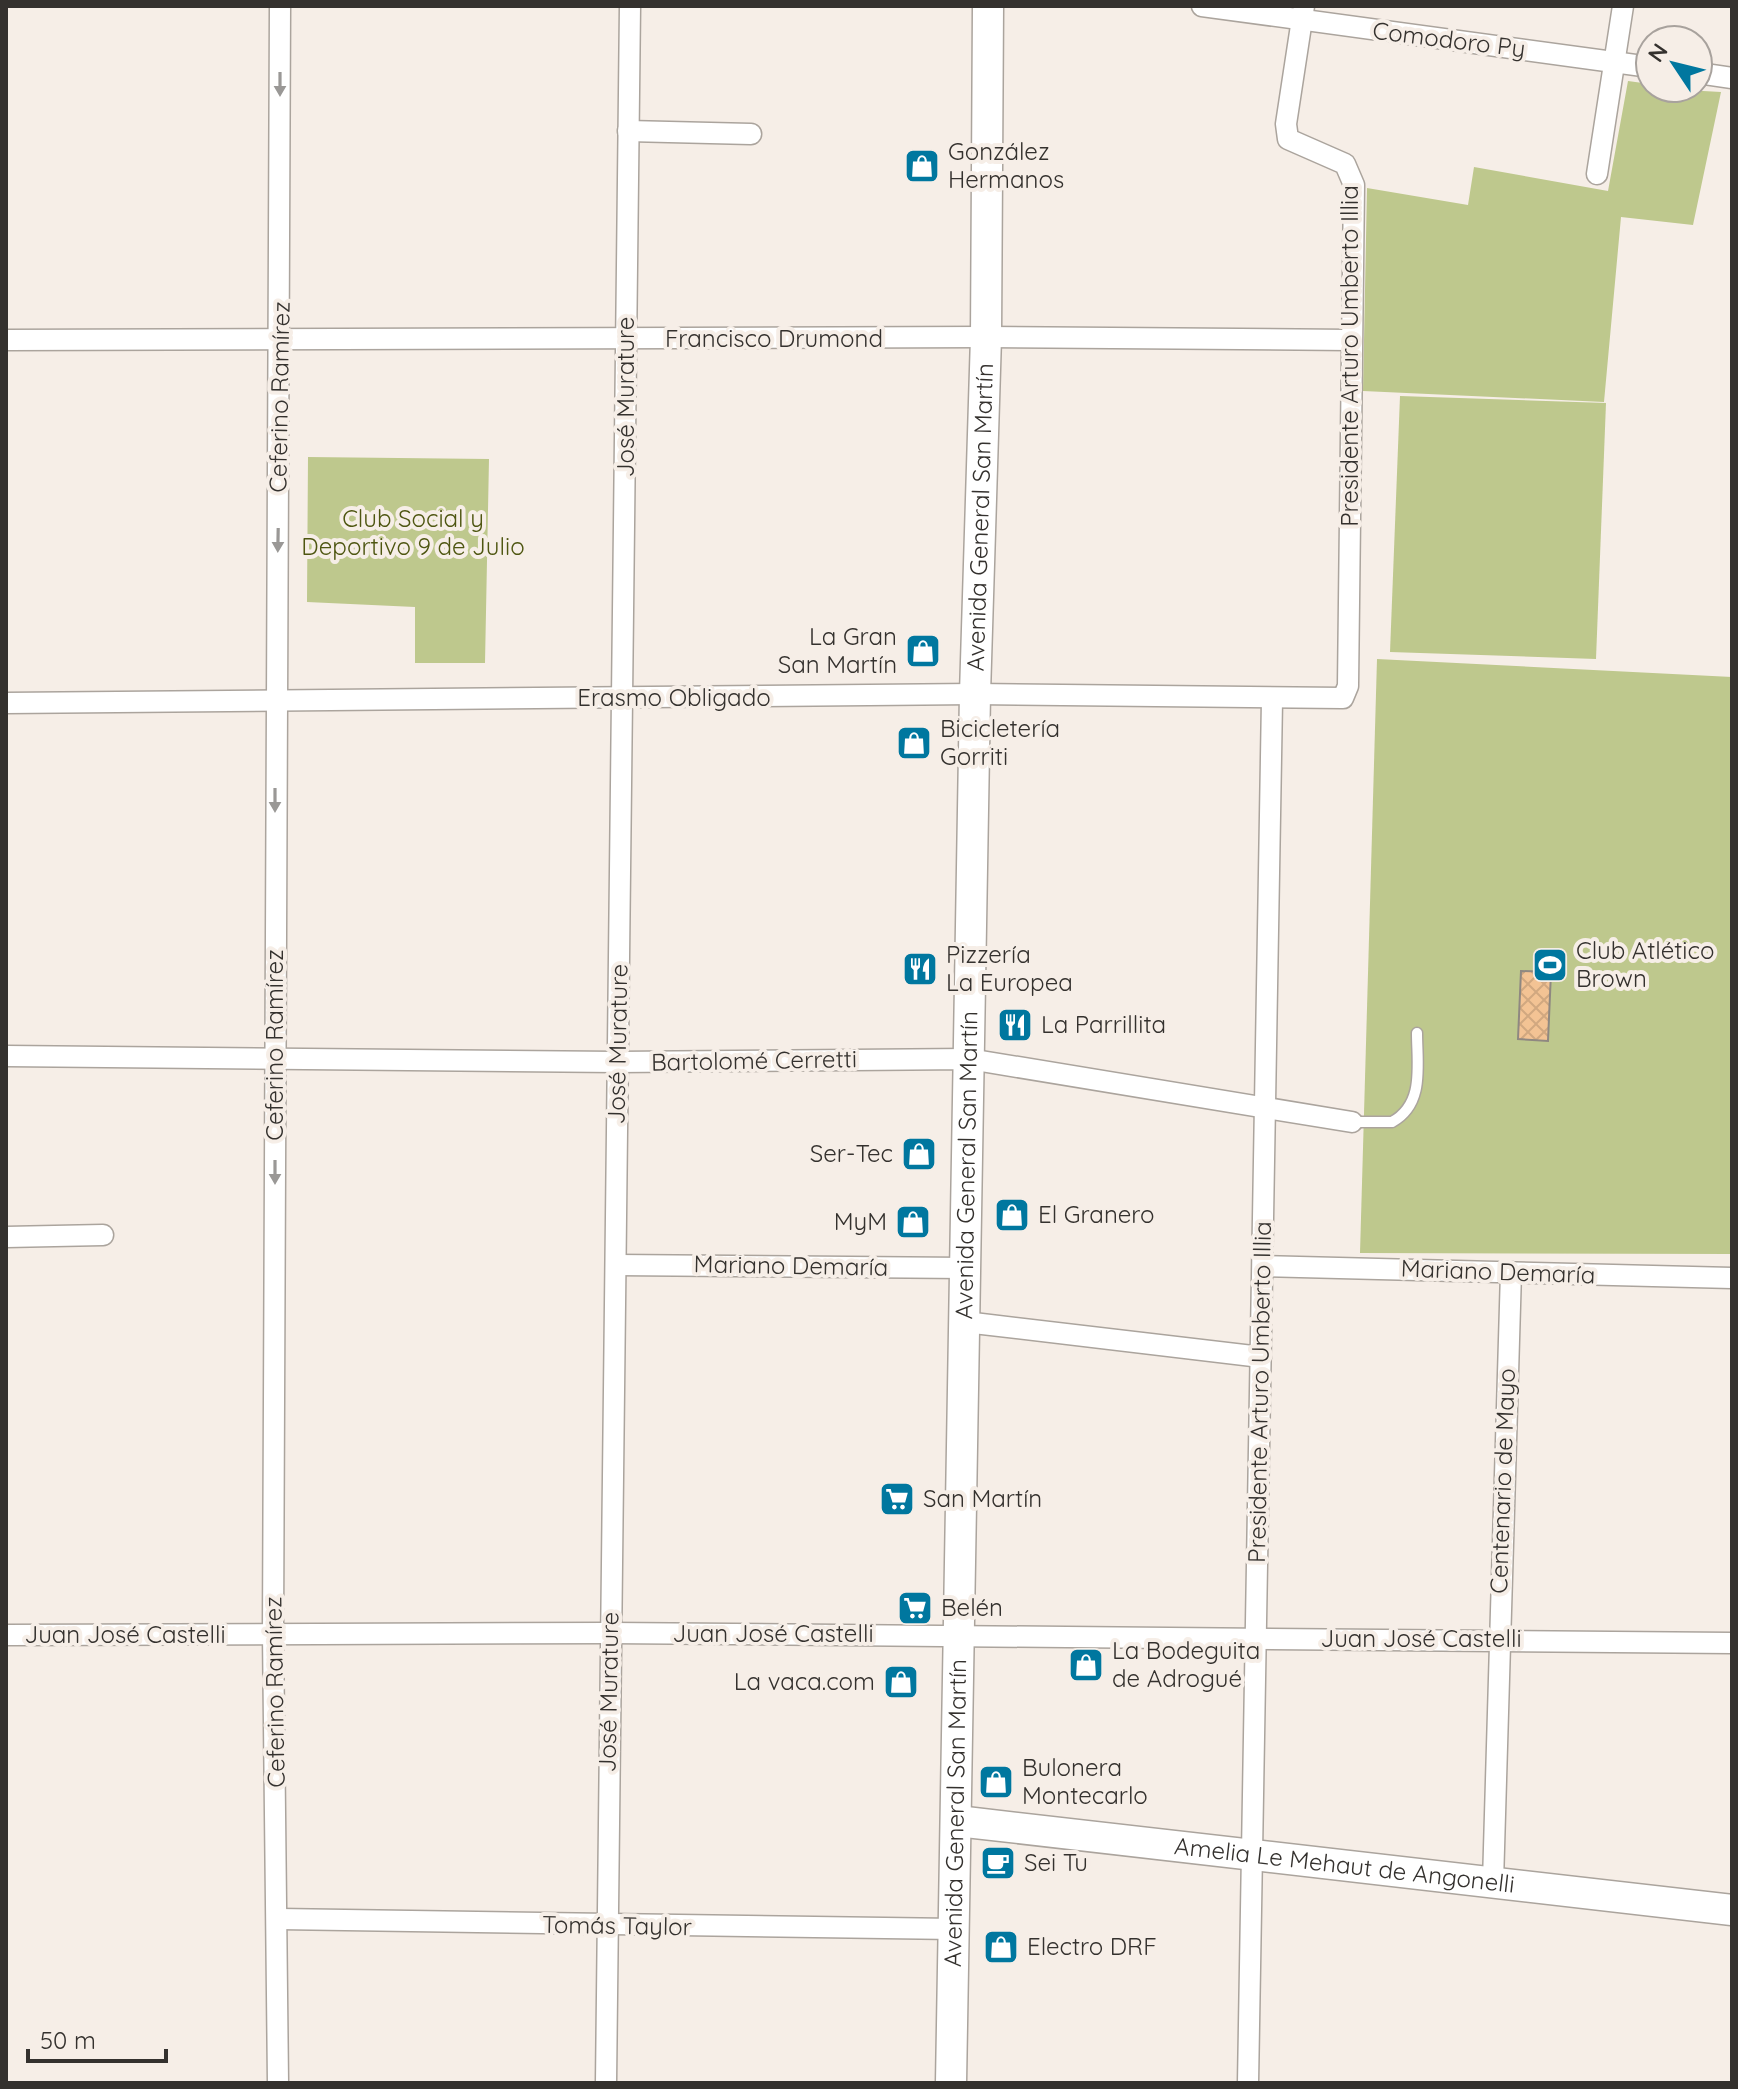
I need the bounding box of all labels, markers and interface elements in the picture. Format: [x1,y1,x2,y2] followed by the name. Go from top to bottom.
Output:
[1371,15,1527,63] street label: Comodoro Py
[1634,24,1714,104] north arrow
[1642,38,1674,67] text: N
[274,72,286,97] one-way arrow
[948,136,1064,194] place label: González Hermanos
[903,147,941,185] shop icon: González Hermanos
[1334,185,1364,527] street label: Presidente Arturo Umberto Illia
[262,301,296,493] street label: Ceferino Ramírez
[610,317,640,477] street label: José Murature
[665,323,883,353] street label: Francisco Drumond
[960,363,999,672] street label: Avenida General San Martín
[301,503,525,561] park label: Club Social y Deportivo 9 de Julio
[272,528,284,553] one-way arrow
[778,621,897,679] place label: La Gran San Martín
[904,632,942,670] shop icon: La Gran San Martín
[577,682,771,712] street label: Erasmo Obligado
[940,713,1060,771] place label: Bicicletería Gorriti
[895,724,933,762] shop icon: Bicicletería Gorriti
[269,788,281,813] one-way arrow
[1576,935,1714,993] place label: Club Atlético Brown
[946,939,1073,997] place label: Pizzería La Europea
[1531,946,1569,984] sports icon: Club Atlético Brown
[259,949,289,1141] street label: Ceferino Ramírez
[901,950,939,988] restaurant icon: Pizzería La Europea
[601,963,633,1125] street label: José Murature
[996,1006,1034,1044] restaurant icon: La Parrillita
[1041,1009,1166,1039] place label: La Parrillita
[948,1011,984,1319] street label: Avenida General San Martín
[651,1043,857,1077] street label: Bartolomé Cerretti
[900,1135,938,1173] shop icon: Ser-Tec
[810,1138,893,1168] place label: Ser-Tec
[269,1160,281,1185] one-way arrow
[993,1196,1031,1234] shop icon: El Granero
[1038,1199,1155,1229] place label: El Granero
[894,1203,932,1241] shop icon: MyM
[834,1206,887,1236] place label: MyM
[1241,1221,1277,1563] street label: Presidente Arturo Umberto Illia
[693,1248,889,1282] street label: Mariano Demaría
[1400,1253,1596,1289] street label: Mariano Demaría
[1483,1368,1521,1594] street label: Centenario de Mayo
[878,1480,916,1518] supermarket icon: San Martín
[923,1483,1042,1513] place label: San Martín
[896,1589,934,1627] supermarket icon: Belén
[941,1592,1003,1622] place label: Belén
[257,1596,291,1788] street label: Ceferino Ramírez
[592,1611,624,1773] street label: José Murature
[672,1618,874,1648] street label: Juan José Castelli
[24,1619,226,1649] street label: Juan José Castelli
[1320,1623,1522,1653] street label: Juan José Castelli
[1112,1635,1260,1693] place label: La Bodeguita de Adrogué
[1067,1646,1105,1684] shop icon: La Bodeguita de Adrogué
[937,1659,972,1967] street label: Avenida General San Martín
[882,1663,920,1701] shop icon: La vaca.com
[734,1666,875,1696] place label: La vaca.com
[1022,1752,1148,1810] place label: Bulonera Montecarlo
[977,1763,1015,1801] shop icon: Bulonera Montecarlo
[1173,1830,1516,1899] street label: Amelia Le Mehaut de Angonelli
[979,1844,1017,1882] cafe icon: Sei Tu
[1024,1847,1088,1877] place label: Sei Tu
[542,1909,692,1941] street label: Tomás Taylor
[982,1928,1020,1966] shop icon: Electro DRF
[1027,1931,1157,1961] place label: Electro DRF
[28,2013,166,2063] scale bar
[40,2025,96,2055] text: 50 m

